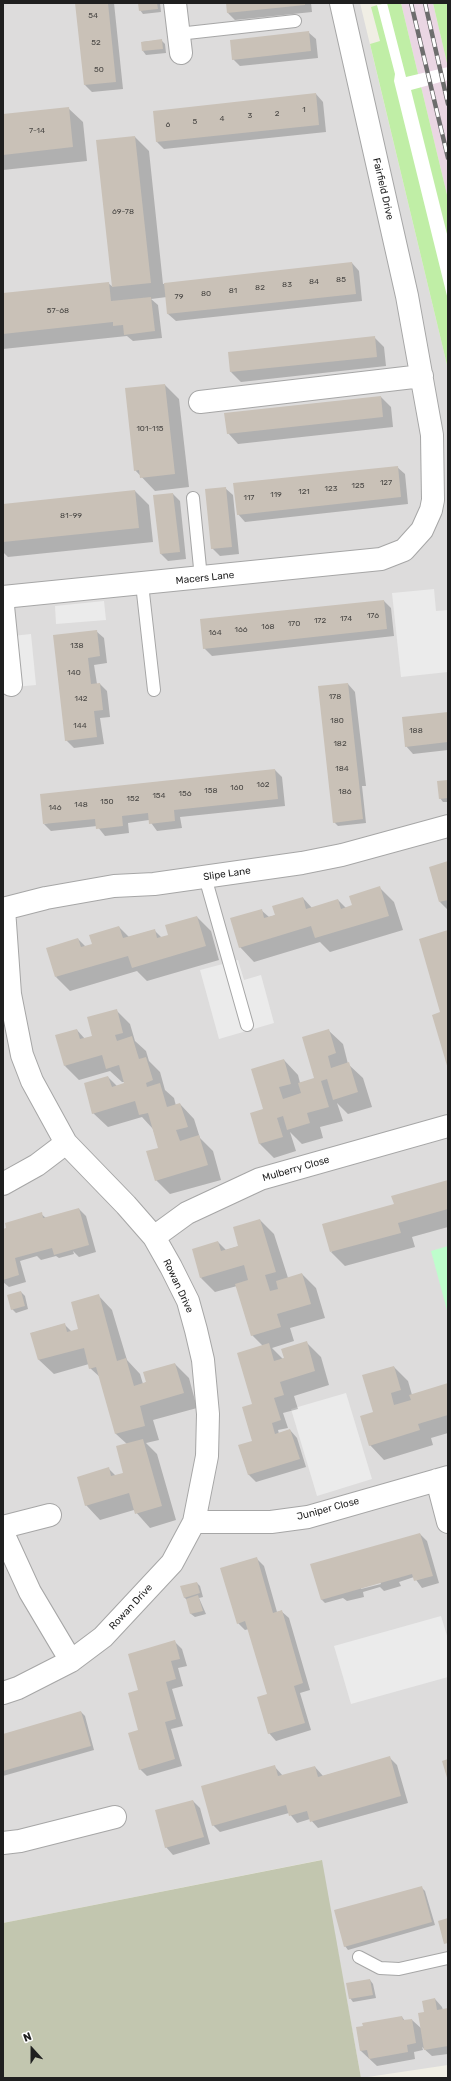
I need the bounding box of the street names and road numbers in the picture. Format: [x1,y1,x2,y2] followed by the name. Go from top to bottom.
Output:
[370,157,396,221] street label: Fairfield Drive
[175,569,235,587] street label: Macers Lane
[202,865,252,883] street label: Slipe Lane
[261,1154,331,1184] street label: Mulberry Close
[160,1257,196,1315] street label: Rowan Drive
[295,1495,361,1523] street label: Juniper Close
[107,1582,155,1632] street label: Rowan Drive

